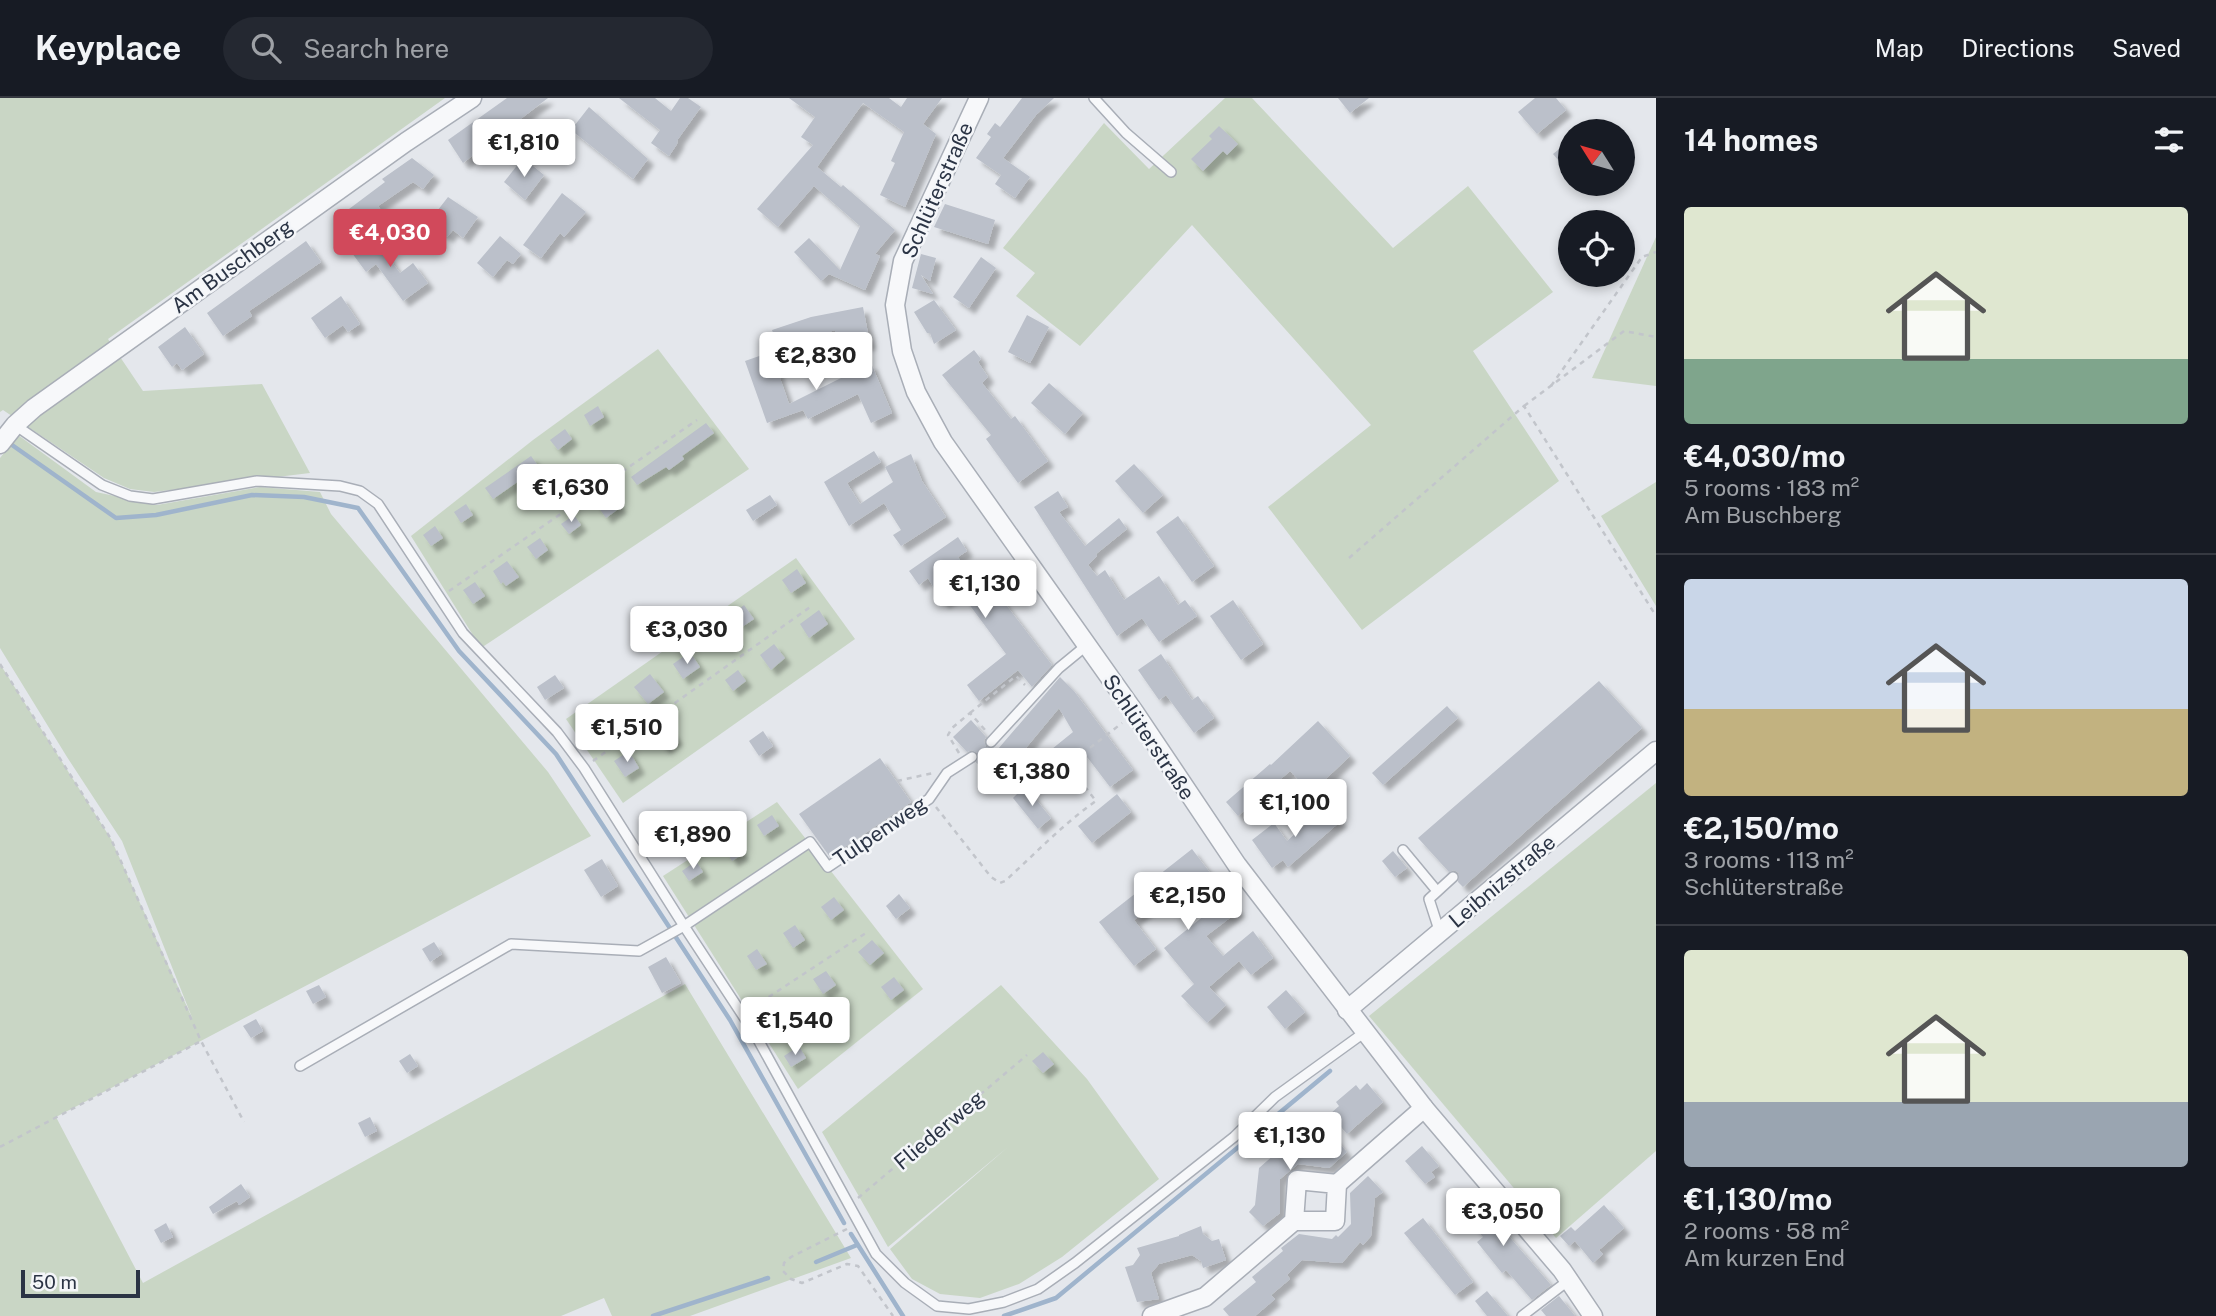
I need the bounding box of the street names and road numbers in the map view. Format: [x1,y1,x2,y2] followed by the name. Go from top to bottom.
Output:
[896,118,978,262] street label: Schlüterstraße
[166,214,298,318] street label: Am Buschberg
[1098,670,1200,804] street label: Schlüterstraße
[829,791,931,871] street label: Tulpenweg
[1444,829,1560,933] street label: Leibnizstraße
[889,1085,989,1175] street label: Fliederweg

